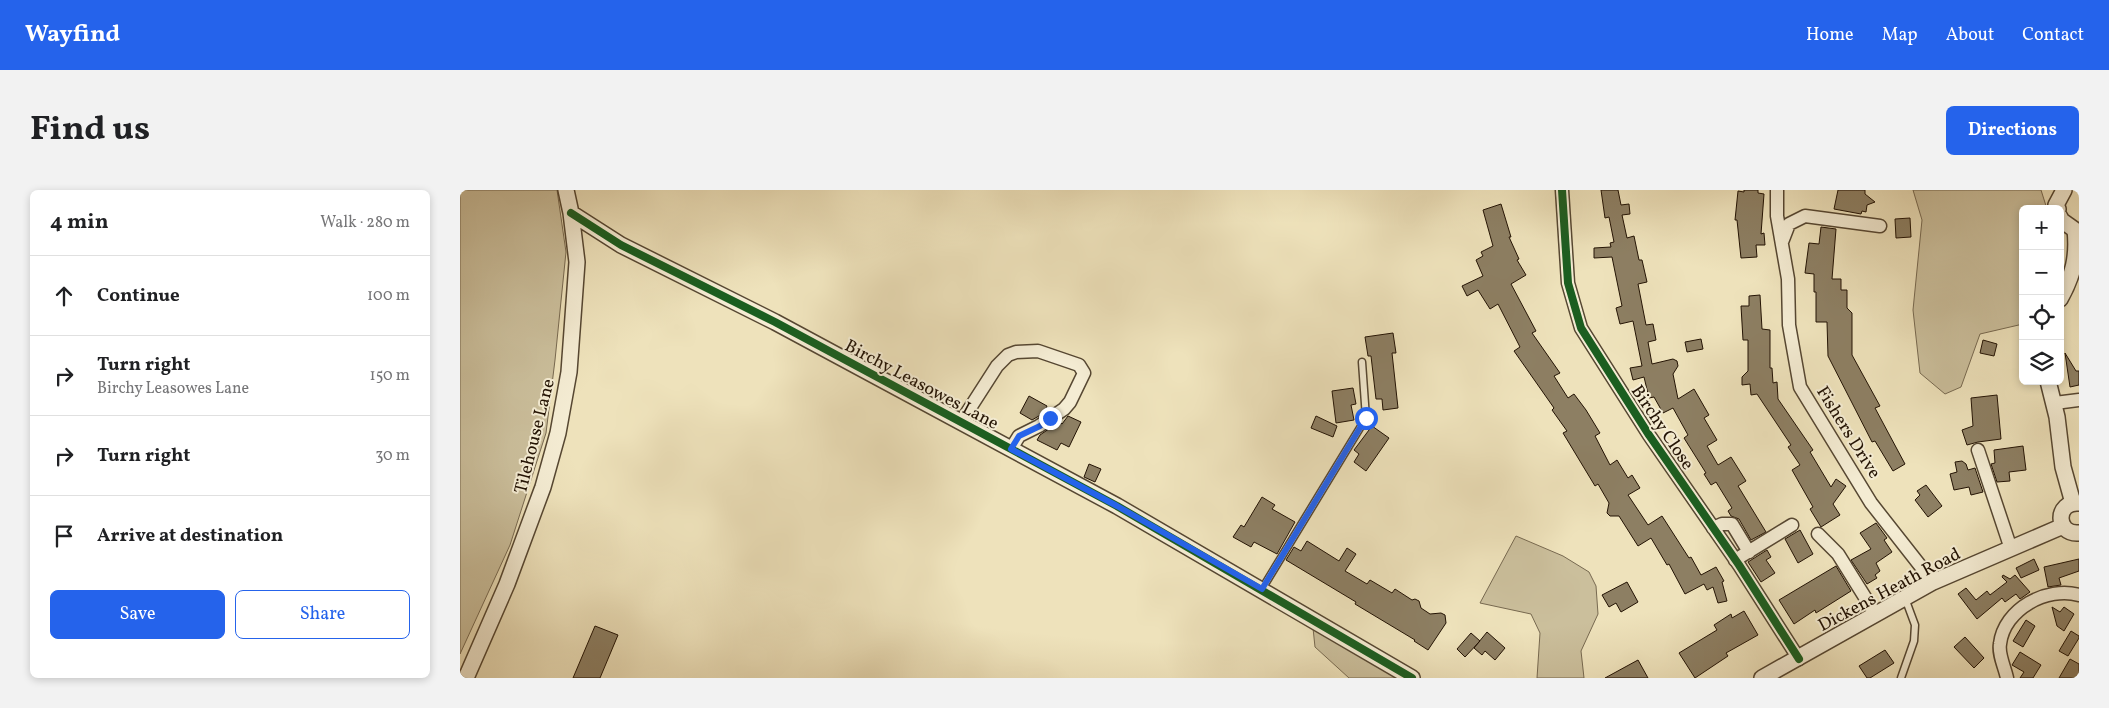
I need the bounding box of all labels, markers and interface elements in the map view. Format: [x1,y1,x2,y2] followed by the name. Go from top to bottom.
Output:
[25,18,120,52] text: Wayfind
[1806,23,1854,48] text: Home
[1882,23,1918,48] text: Map
[1946,23,1994,48] text: About
[2022,23,2084,48] text: Contact
[30,106,150,154] text: Find us
[1946,106,2079,155] button: Directions
[2019,205,2064,385] map controls
[2019,205,2064,250] button: +
[50,208,109,237] text: 4 min
[320,212,410,234] text: Walk · 280 m
[2019,250,2064,295] button: −
[50,282,78,310] icon: ahead
[97,283,180,309] text: Continue
[367,285,410,307] text: 100 m
[2019,295,2064,340] button: locate
[840,334,1003,437] street label: Birchy Leasowes Lane
[2019,340,2064,385] button: layers
[97,352,190,378] text: Turn right
[50,362,78,390] icon: right
[369,365,410,387] text: 150 m
[509,376,562,496] street label: Tilehouse Lane
[97,378,249,400] text: Birchy Leasowes Lane
[1624,380,1699,475] street label: Birchy Close
[1809,382,1886,484] street label: Fishers Drive
[1039,407,1062,430] route end
[1355,407,1378,430] route start
[50,442,78,470] icon: right
[97,443,190,469] text: Turn right
[375,445,410,467] text: 30 m
[50,522,78,550] icon: arrive
[97,523,283,549] text: Arrive at destination
[1814,542,1965,639] street label: Dickens Heath Road
[50,590,225,639] button: Save
[235,590,410,639] button: Share

